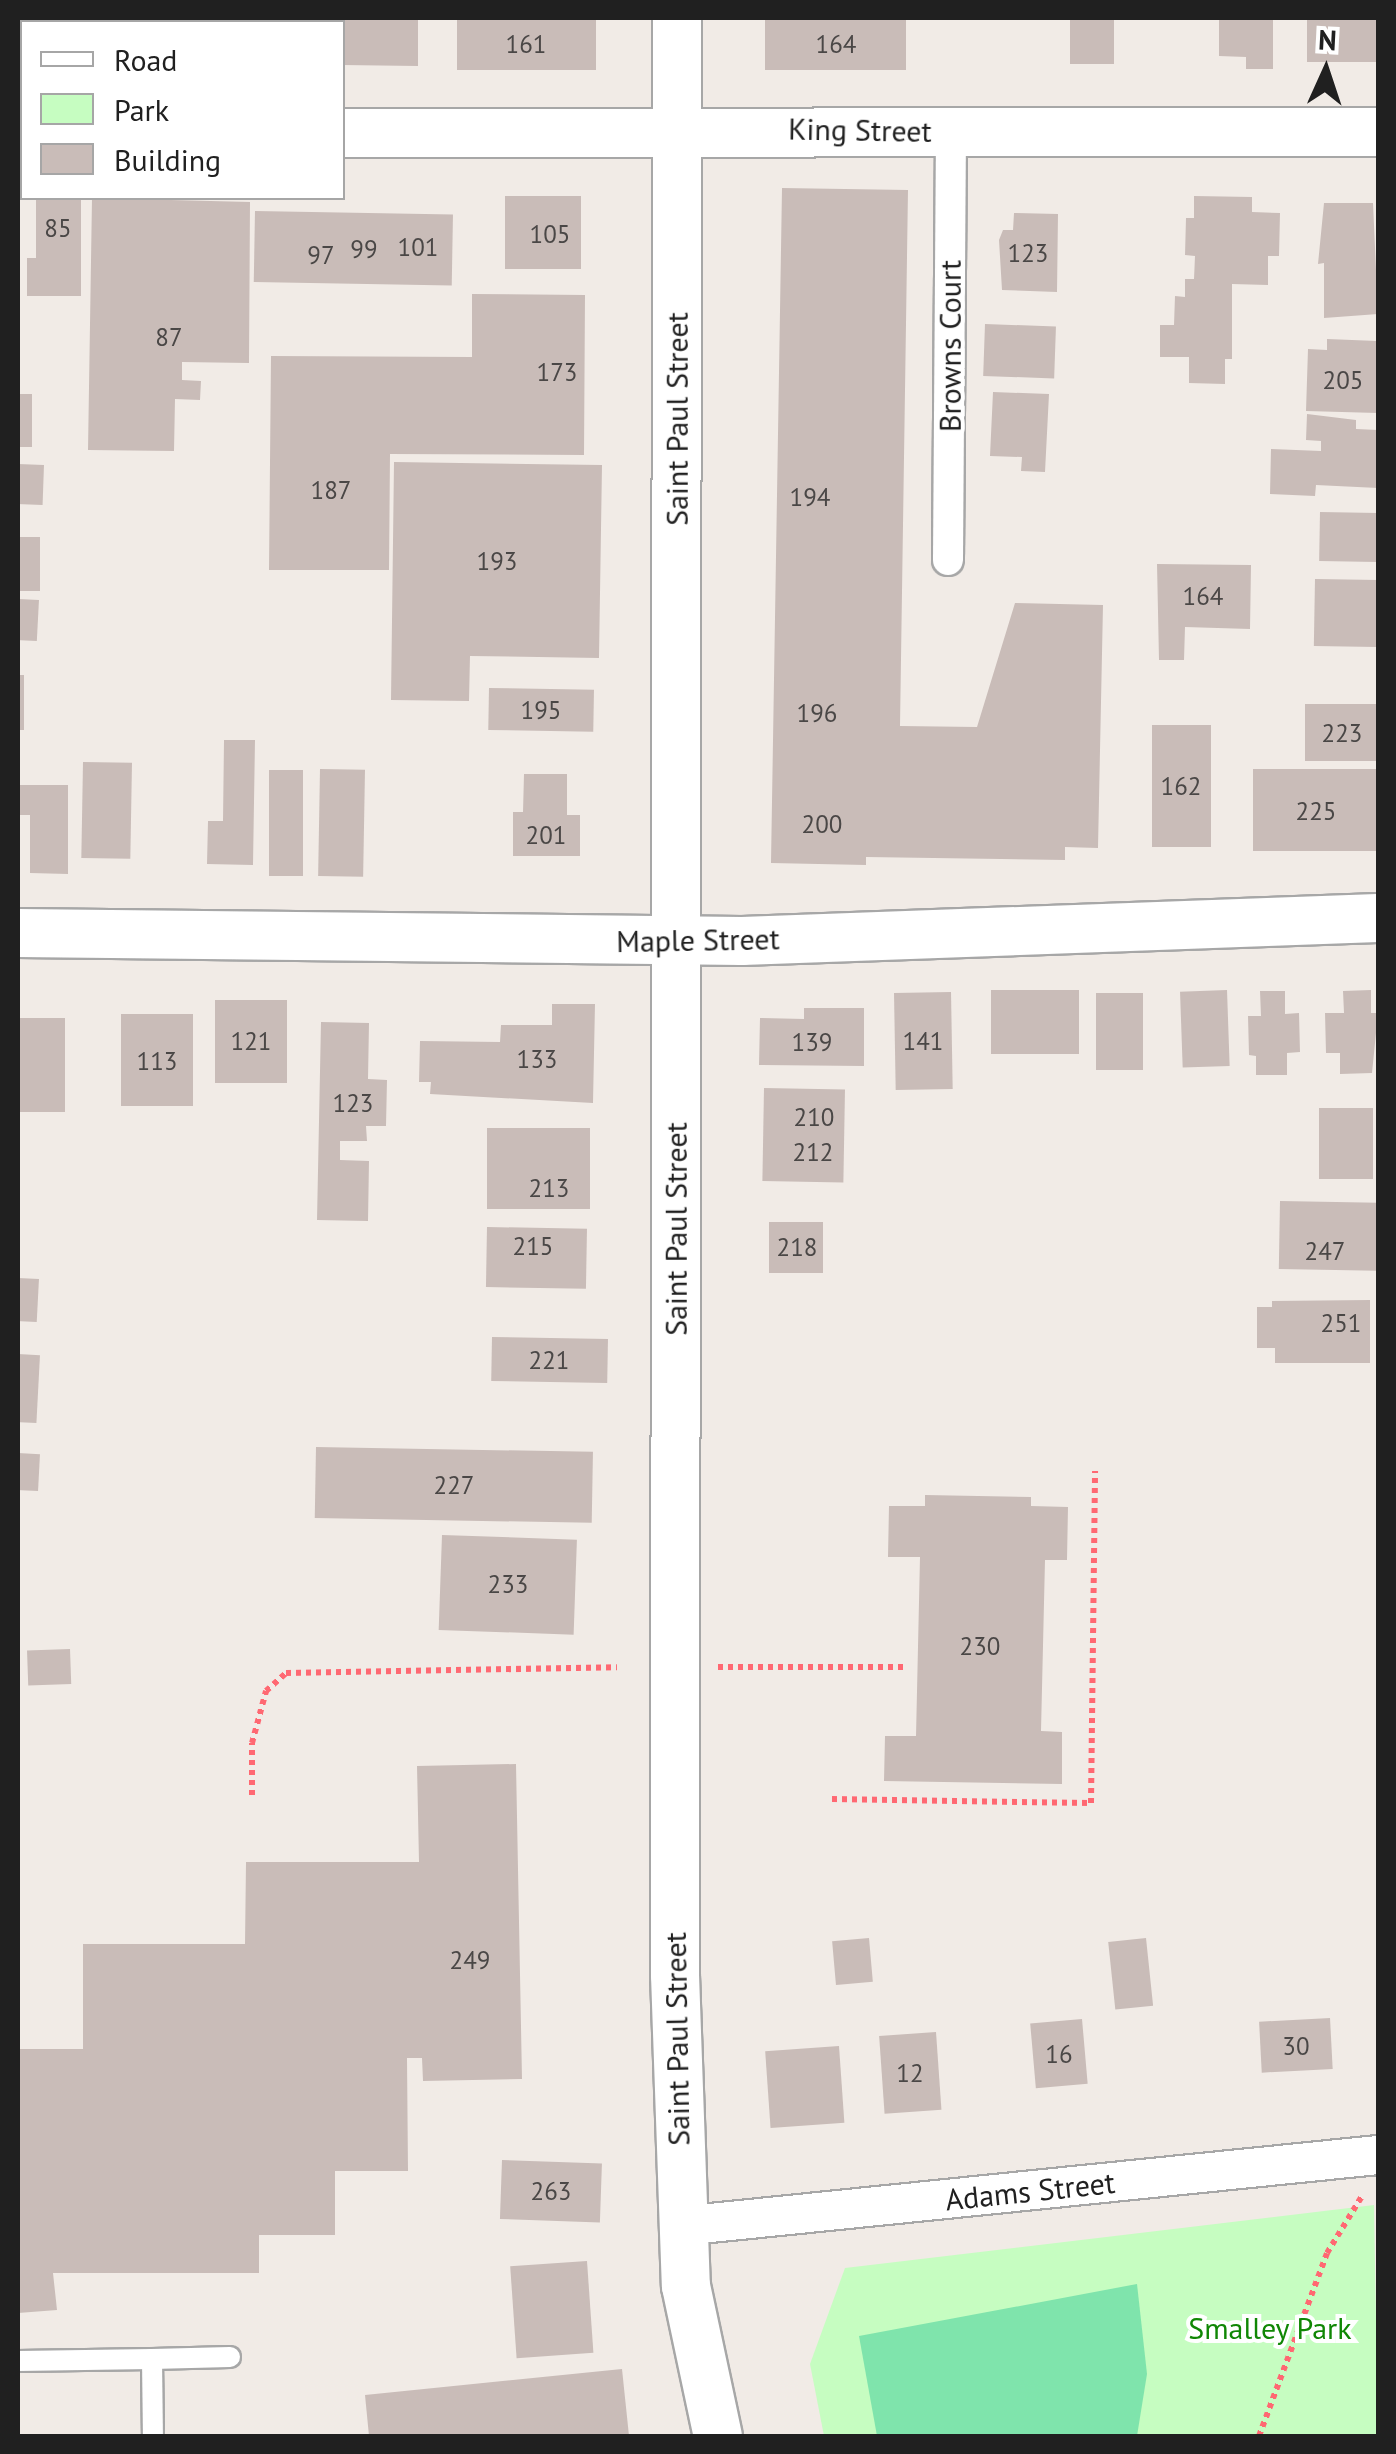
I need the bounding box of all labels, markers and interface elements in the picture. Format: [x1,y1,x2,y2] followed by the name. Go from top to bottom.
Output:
[20,20,345,200] legend
[1276,20,1376,120] north arrow
[1317,21,1338,58] text: N
[506,29,546,59] house number: 161
[816,29,856,59] house number: 164
[114,40,178,79] text: Road
[114,90,169,129] text: Park
[788,111,932,149] street label: King Street
[114,140,221,179] text: Building
[44,213,72,243] house number: 85
[530,219,570,249] house number: 105
[398,232,438,262] house number: 101
[350,234,378,264] house number: 99
[1008,238,1048,268] house number: 123
[307,240,335,270] house number: 97
[932,260,968,432] street label: Browns Court
[659,312,695,526] street label: Saint Paul Street
[155,322,183,352] house number: 87
[537,357,577,387] house number: 173
[1323,365,1363,395] house number: 205
[311,475,351,505] house number: 187
[790,482,830,512] house number: 194
[477,546,517,576] house number: 193
[1183,581,1223,611] house number: 164
[521,695,561,725] house number: 195
[797,698,837,728] house number: 196
[1322,718,1362,748] house number: 223
[1161,771,1201,801] house number: 162
[1296,796,1336,826] house number: 225
[802,809,842,839] house number: 200
[526,820,566,850] house number: 201
[616,921,780,959] street label: Maple Street
[231,1026,271,1056] house number: 121
[903,1026,943,1056] house number: 141
[792,1027,832,1057] house number: 139
[517,1044,557,1074] house number: 133
[137,1046,177,1076] house number: 113
[333,1088,373,1118] house number: 123
[794,1102,834,1132] house number: 210
[658,1122,694,1336] street label: Saint Paul Street
[793,1137,833,1167] house number: 212
[529,1173,569,1203] house number: 213
[513,1231,553,1261] house number: 215
[777,1232,817,1262] house number: 218
[1305,1236,1345,1266] house number: 247
[1321,1308,1361,1338] house number: 251
[529,1345,569,1375] house number: 221
[434,1470,474,1500] house number: 227
[488,1569,528,1599] house number: 233
[960,1631,1000,1661] house number: 230
[657,1932,697,2146] street label: Saint Paul Street
[450,1945,490,1975] house number: 249
[1282,2031,1310,2061] house number: 30
[1045,2039,1073,2069] house number: 16
[896,2058,924,2088] house number: 12
[943,2164,1117,2218] street label: Adams Street
[531,2176,571,2206] house number: 263
[1188,2310,1352,2346] park label: Smalley Park

